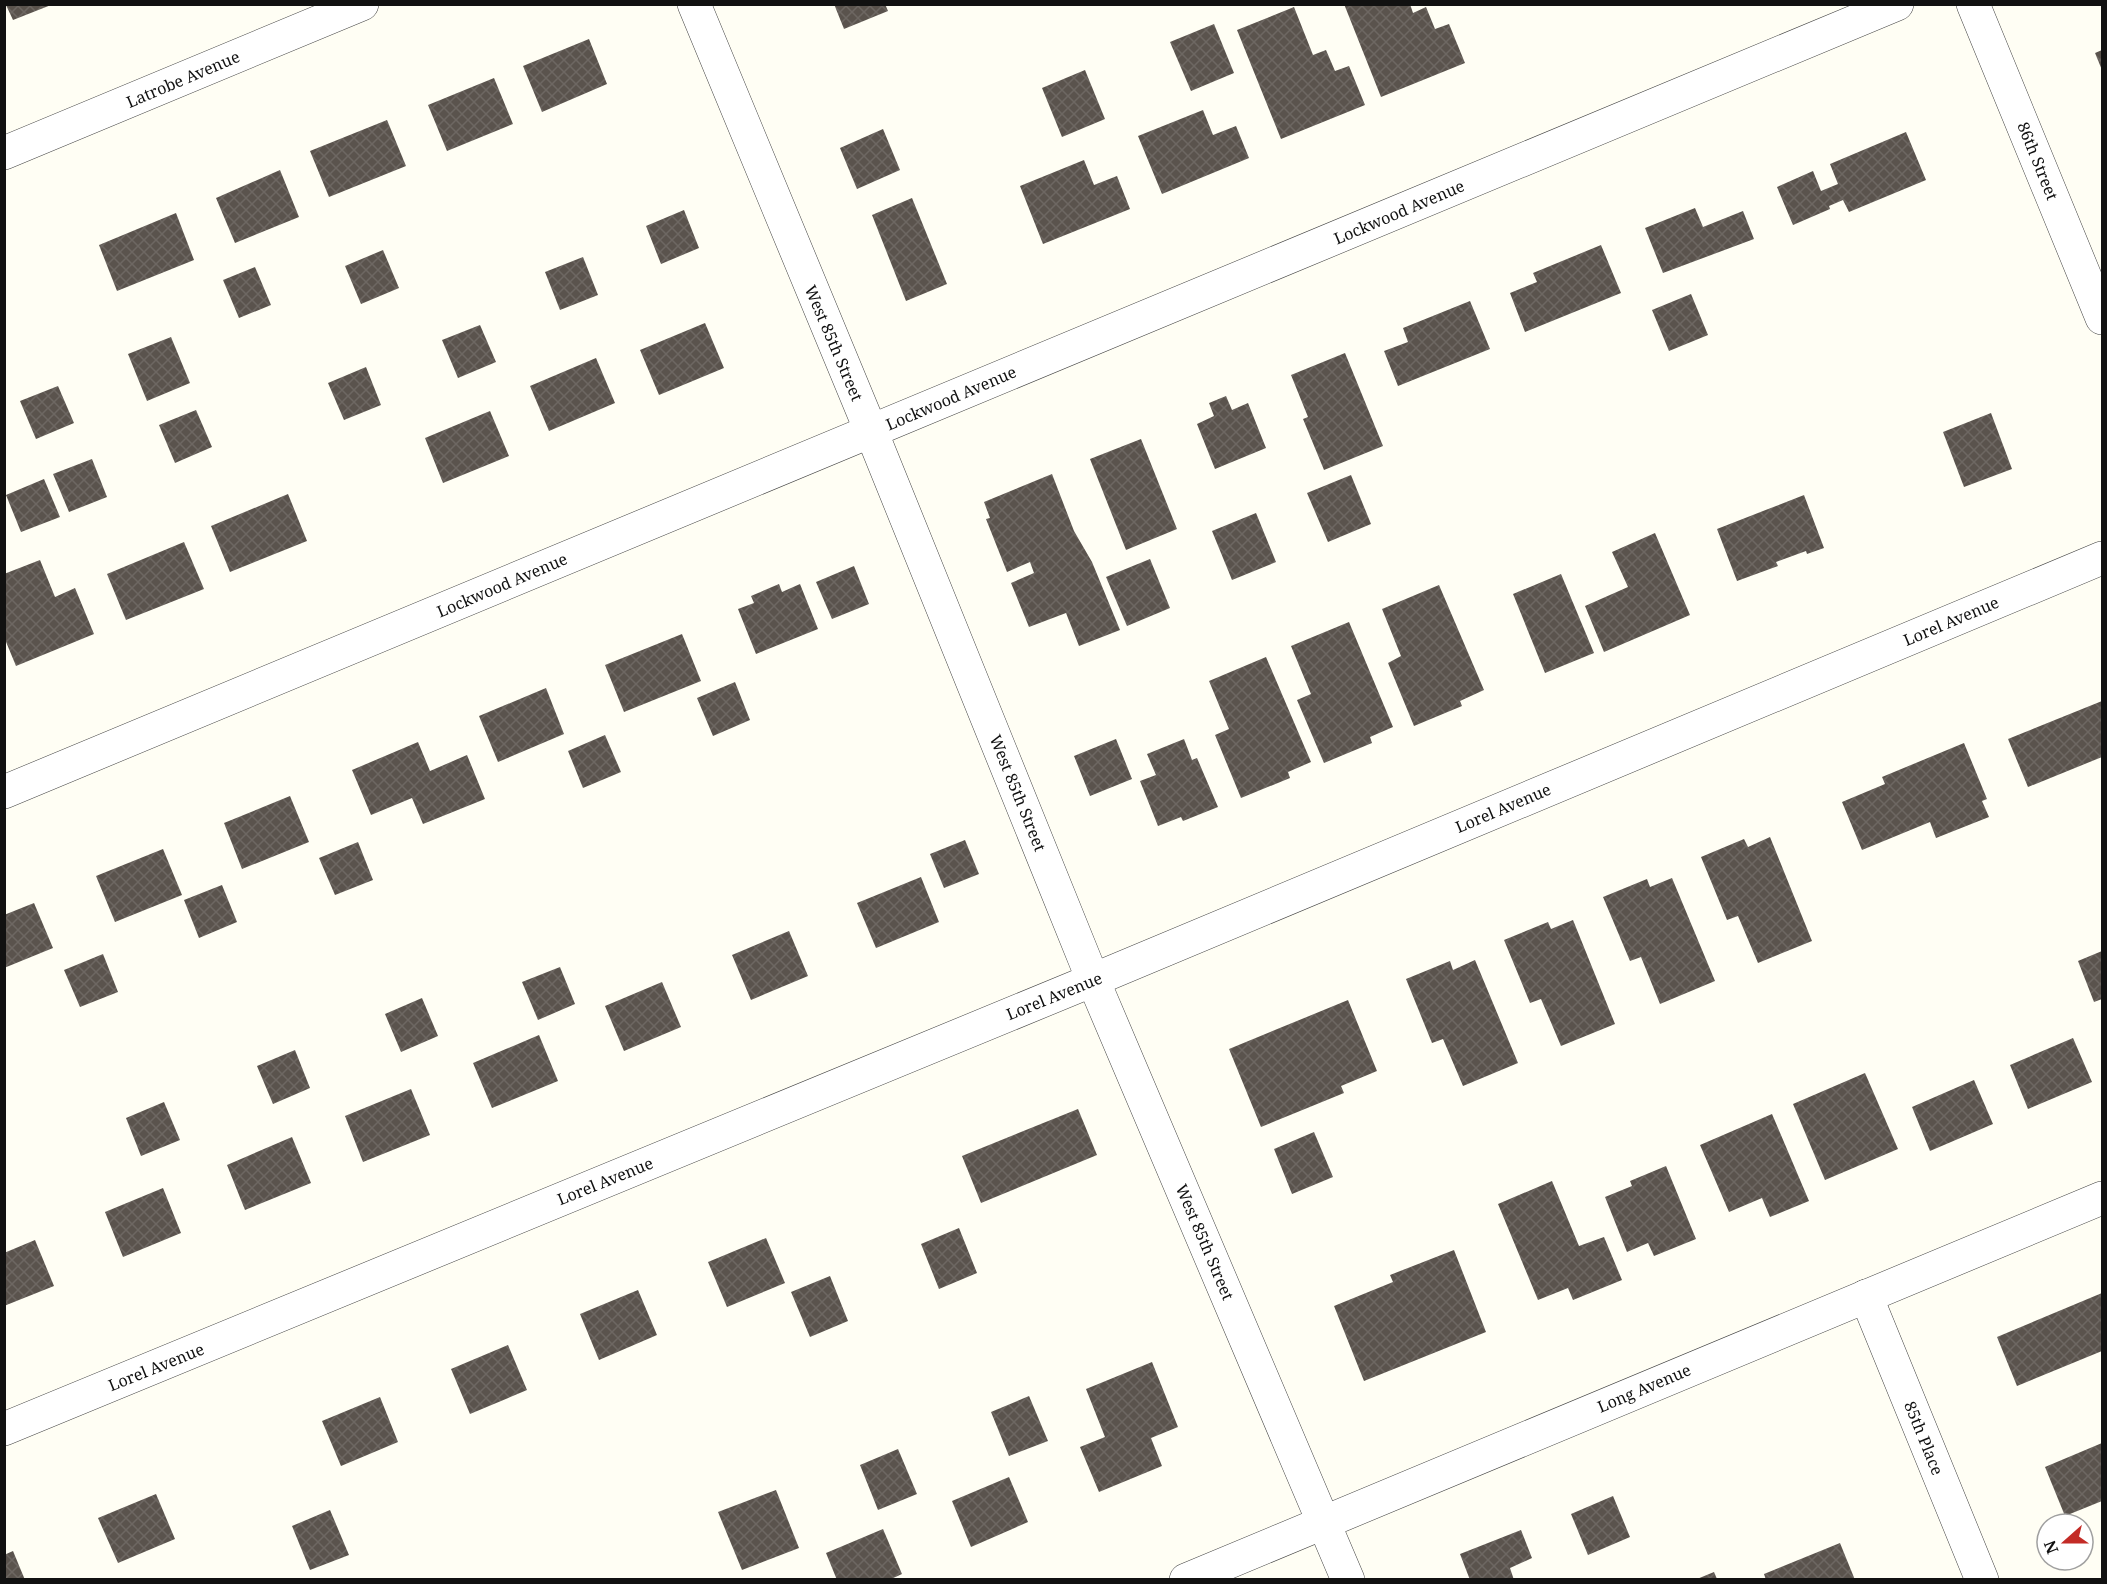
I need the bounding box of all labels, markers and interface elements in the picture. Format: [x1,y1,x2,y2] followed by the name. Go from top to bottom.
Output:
[123,45,243,113] street label: Latrobe Avenue
[2012,119,2064,204] street label: 86th Street
[1330,175,1468,249] street label: Lockwood Avenue
[800,282,868,405] street label: West 85th Street
[882,361,1020,435] street label: Lockwood Avenue
[433,548,571,622] street label: Lockwood Avenue
[1900,591,2002,651] street label: Lorel Avenue
[985,731,1052,855] street label: West 85th Street
[1452,778,1554,838] street label: Lorel Avenue
[1003,967,1105,1025] street label: Lorel Avenue
[554,1152,656,1210] street label: Lorel Avenue
[1171,1181,1239,1304] street label: West 85th Street
[105,1338,207,1396] street label: Lorel Avenue
[1594,1358,1694,1418] street label: Long Avenue
[1899,1398,1949,1478] street label: 85th Place
[2035,1512,2095,1572] north arrow
[2038,1537,2064,1557] text: N

